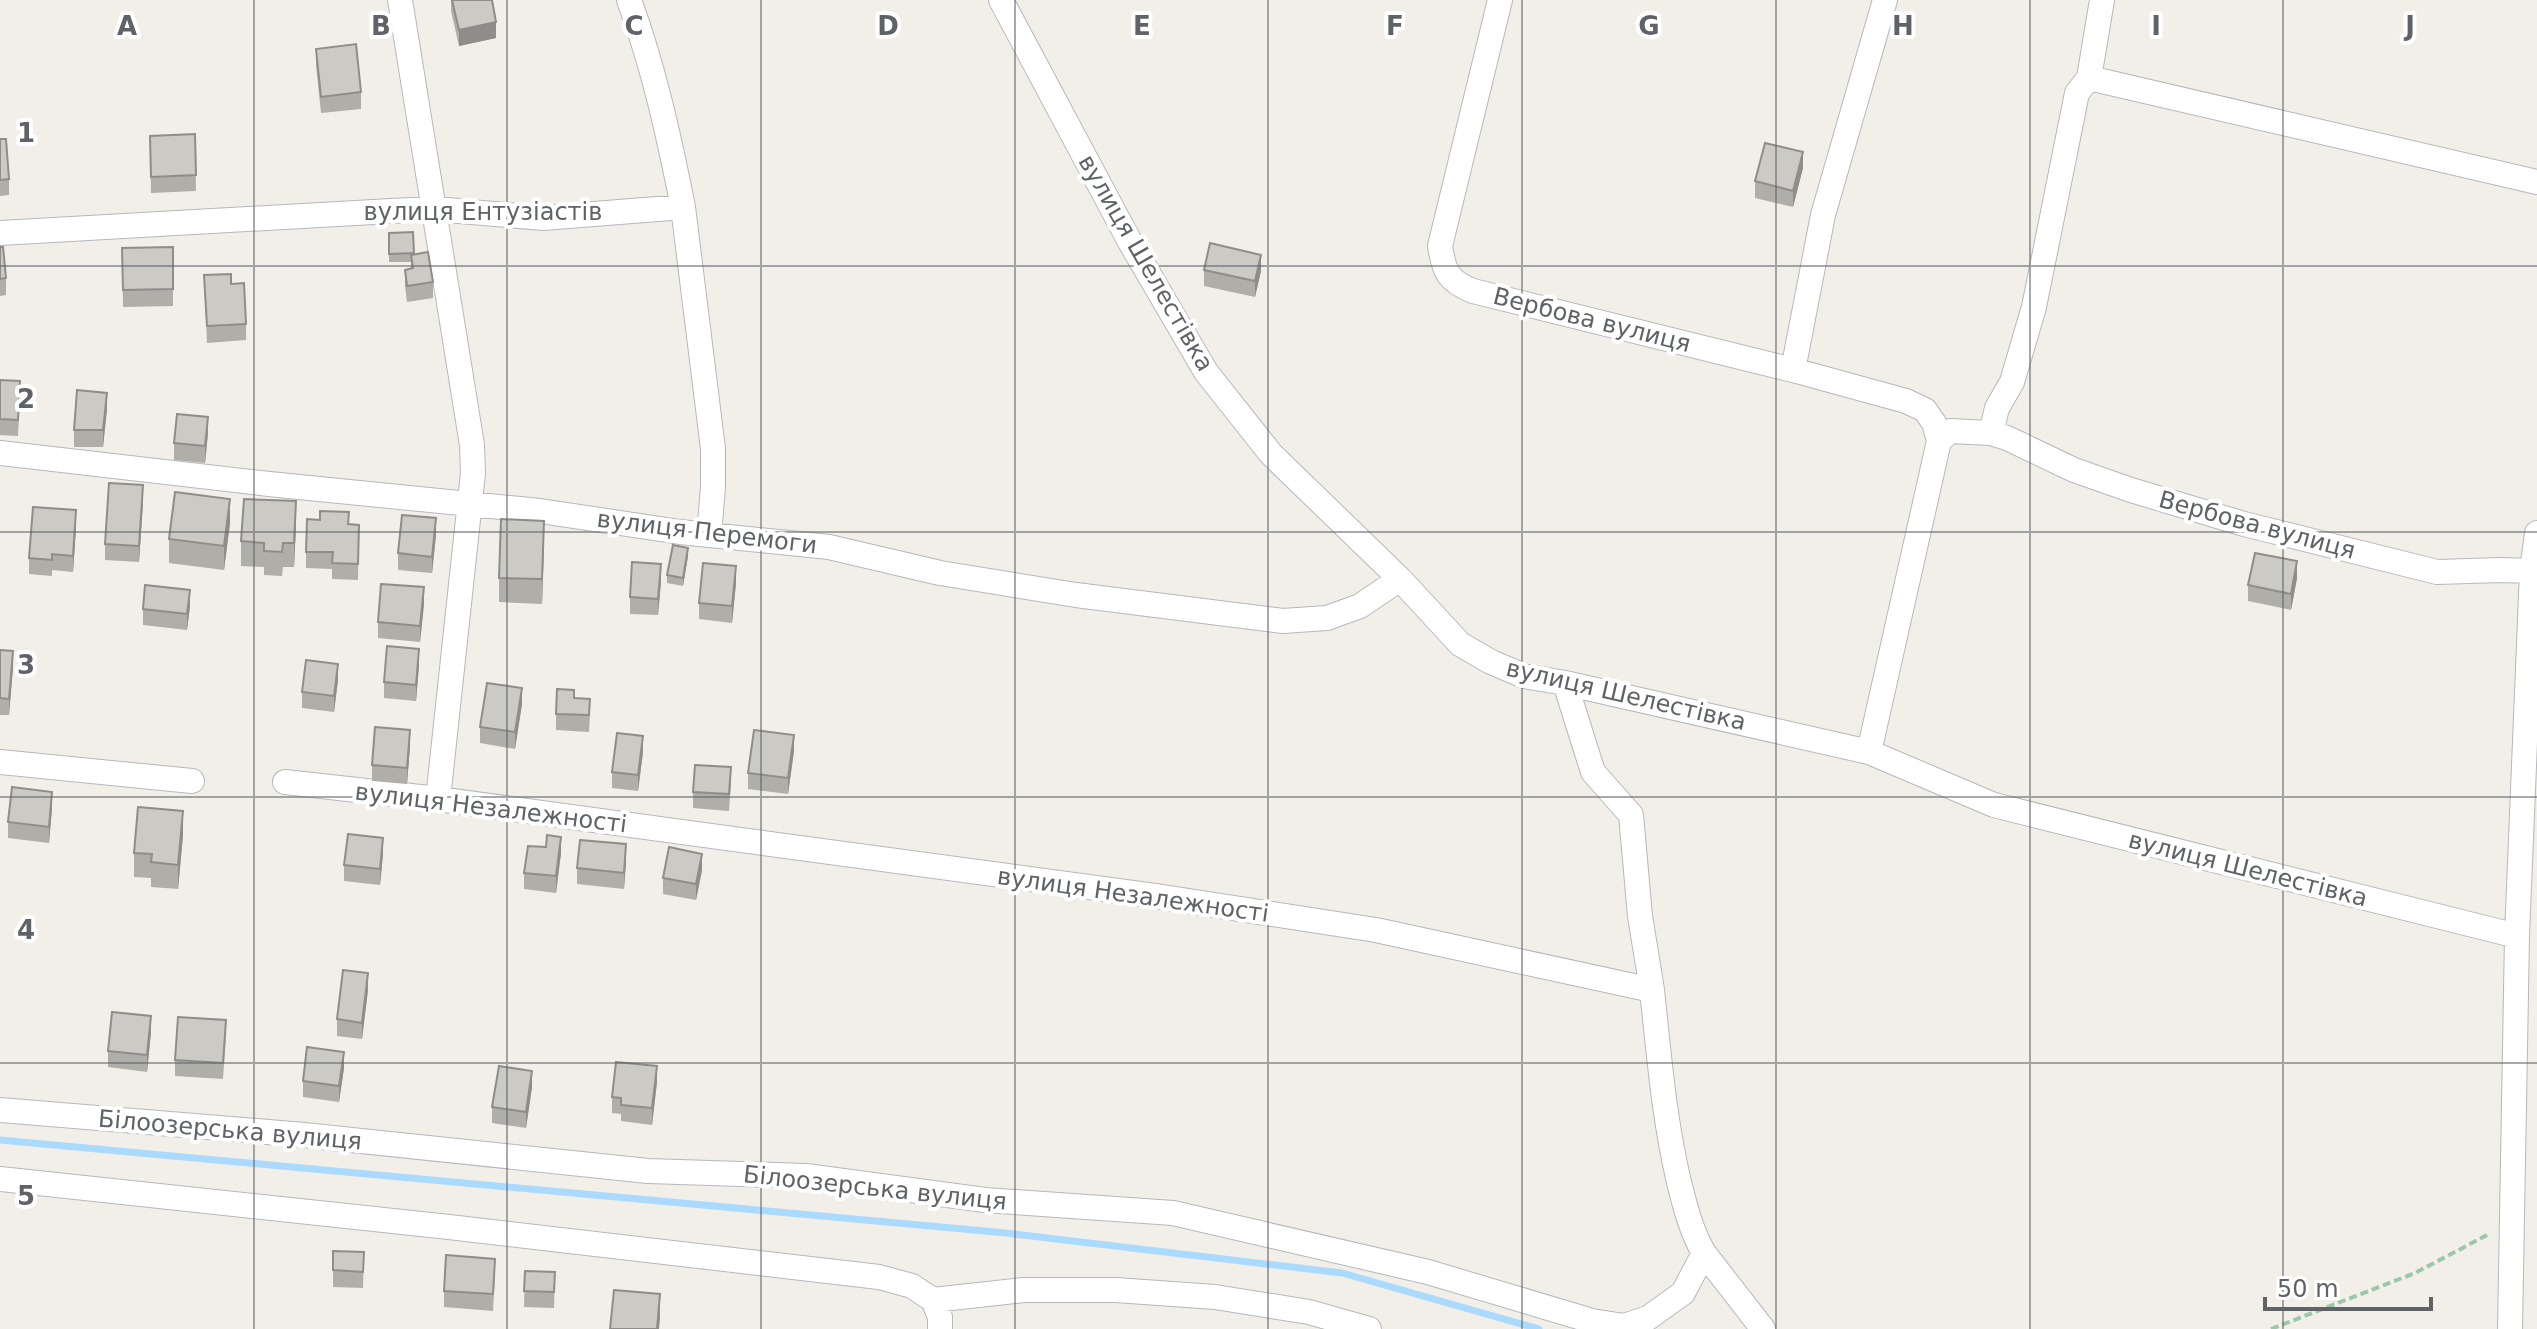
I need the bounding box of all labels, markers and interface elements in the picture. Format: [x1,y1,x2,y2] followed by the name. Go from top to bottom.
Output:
[117,11,137,41] text: A
[371,11,391,41] text: B
[624,11,644,41] text: C
[877,11,899,41] text: D
[1133,11,1151,41] text: E
[1386,11,1404,41] text: F
[1638,11,1660,41] text: G
[1892,11,1914,41] text: H
[2151,11,2161,41] text: I
[2403,11,2415,41] text: J
[17,118,35,148] text: 1
[1073,150,1219,376] street label: вулиця Шелестівка
[364,198,602,226] street label: вулиця Ентузіастів
[1490,282,1694,358] street label: Вербова вулиця
[17,384,35,414] text: 2
[2156,485,2358,565] street label: Вербова вулиця
[595,505,819,559] street label: вулиця Перемоги
[17,650,35,680] text: 3
[1503,654,1749,736] street label: вулиця Шелестівка
[353,777,629,839] street label: вулиця Незалежності
[2126,826,2370,912] street label: вулиця Шелестівка
[995,862,1271,928] street label: вулиця Незалежності
[17,915,35,945] text: 4
[97,1105,363,1155] street label: Білоозерська вулиця
[742,1160,1008,1216] street label: Білоозерська вулиця
[17,1181,35,1211] text: 5
[2265,1261,2431,1311] scale bar
[2277,1275,2339,1303] text: 50 m

